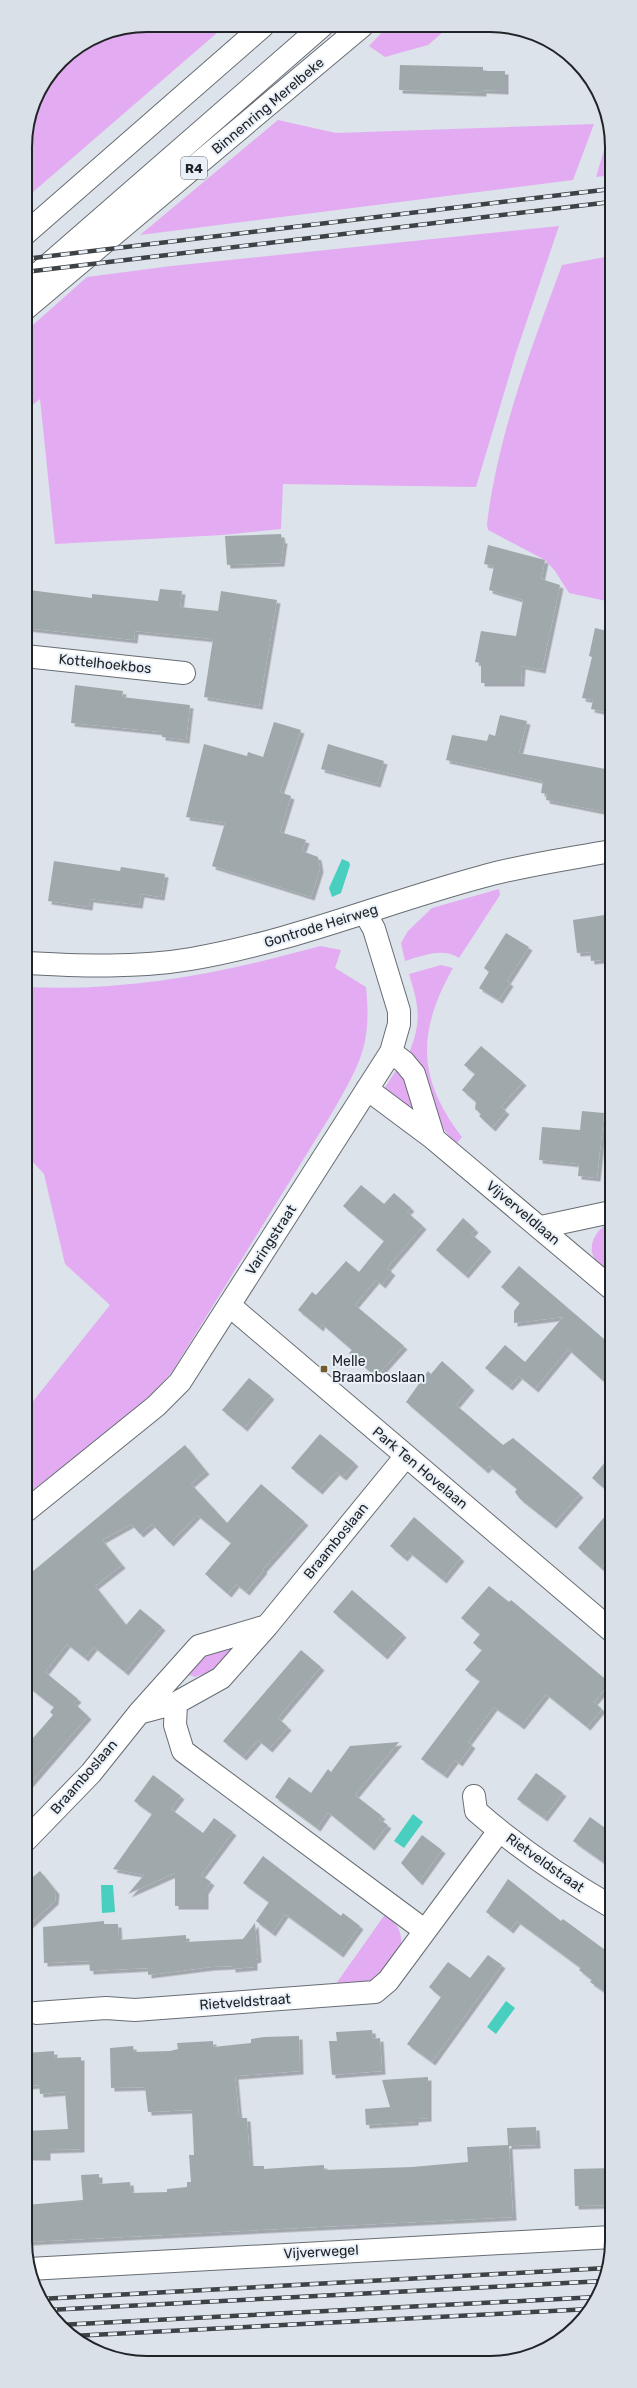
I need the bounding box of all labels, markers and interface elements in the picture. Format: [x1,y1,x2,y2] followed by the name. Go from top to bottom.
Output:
[208,54,328,158] street label: Binnenring Merelbeke
[181,157,207,179] road number: R4
[58,651,152,677] street label: Kottelhoekbos
[262,901,380,951] street label: Gontrode Heirweg
[483,1177,563,1249] street label: Vijverveldlaan
[242,1201,300,1278] street label: Varingstraat
[332,1353,425,1386] place label: Melle Braamboslaan
[319,1364,329,1374] marker: Melle Braamboslaan
[369,1423,471,1513] street label: Park Ten Hovelaan
[300,1499,372,1583] street label: Braamboslaan
[47,1736,121,1818] street label: Braamboslaan
[503,1830,588,1897] street label: Rietveldstraat
[199,1990,292,2014] street label: Rietveldstraat
[283,2242,359,2262] street label: Vijverwegel

